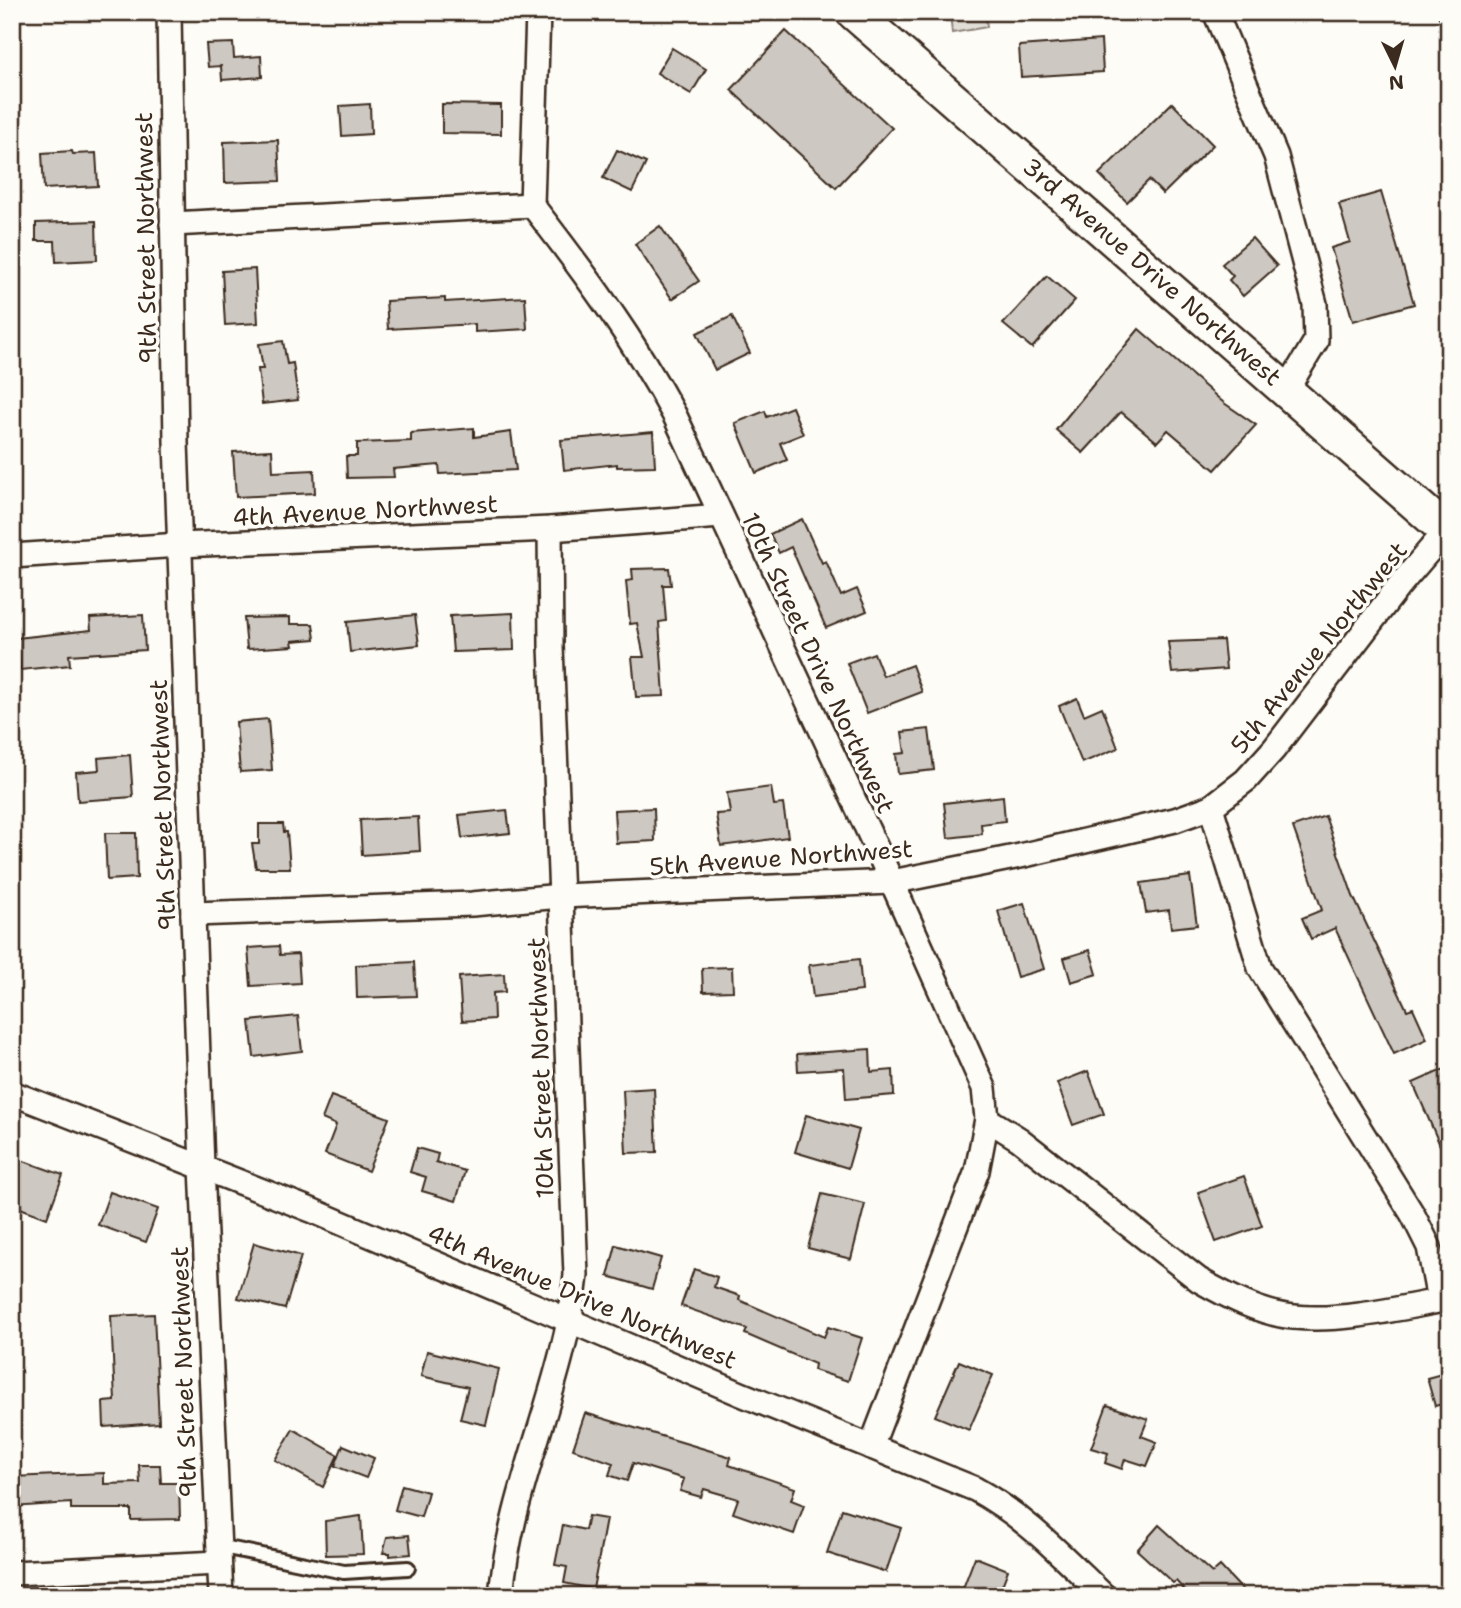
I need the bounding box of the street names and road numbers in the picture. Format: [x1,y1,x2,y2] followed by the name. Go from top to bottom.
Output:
[128,112,164,364] street label: 9th Street Northwest
[1016,151,1288,393] street label: 3rd Avenue Drive Northwest
[231,488,499,534] street label: 4th Avenue Northwest
[734,507,902,819] street label: 10th Street Drive Northwest
[1224,535,1414,761] street label: 5th Avenue Northwest
[143,679,183,931] street label: 9th Street Northwest
[648,833,914,883] street label: 5th Avenue Northwest
[520,937,562,1199] street label: 10th Street Northwest
[422,1217,742,1377] street label: 4th Avenue Drive Northwest
[164,1246,204,1498] street label: 9th Street Northwest

